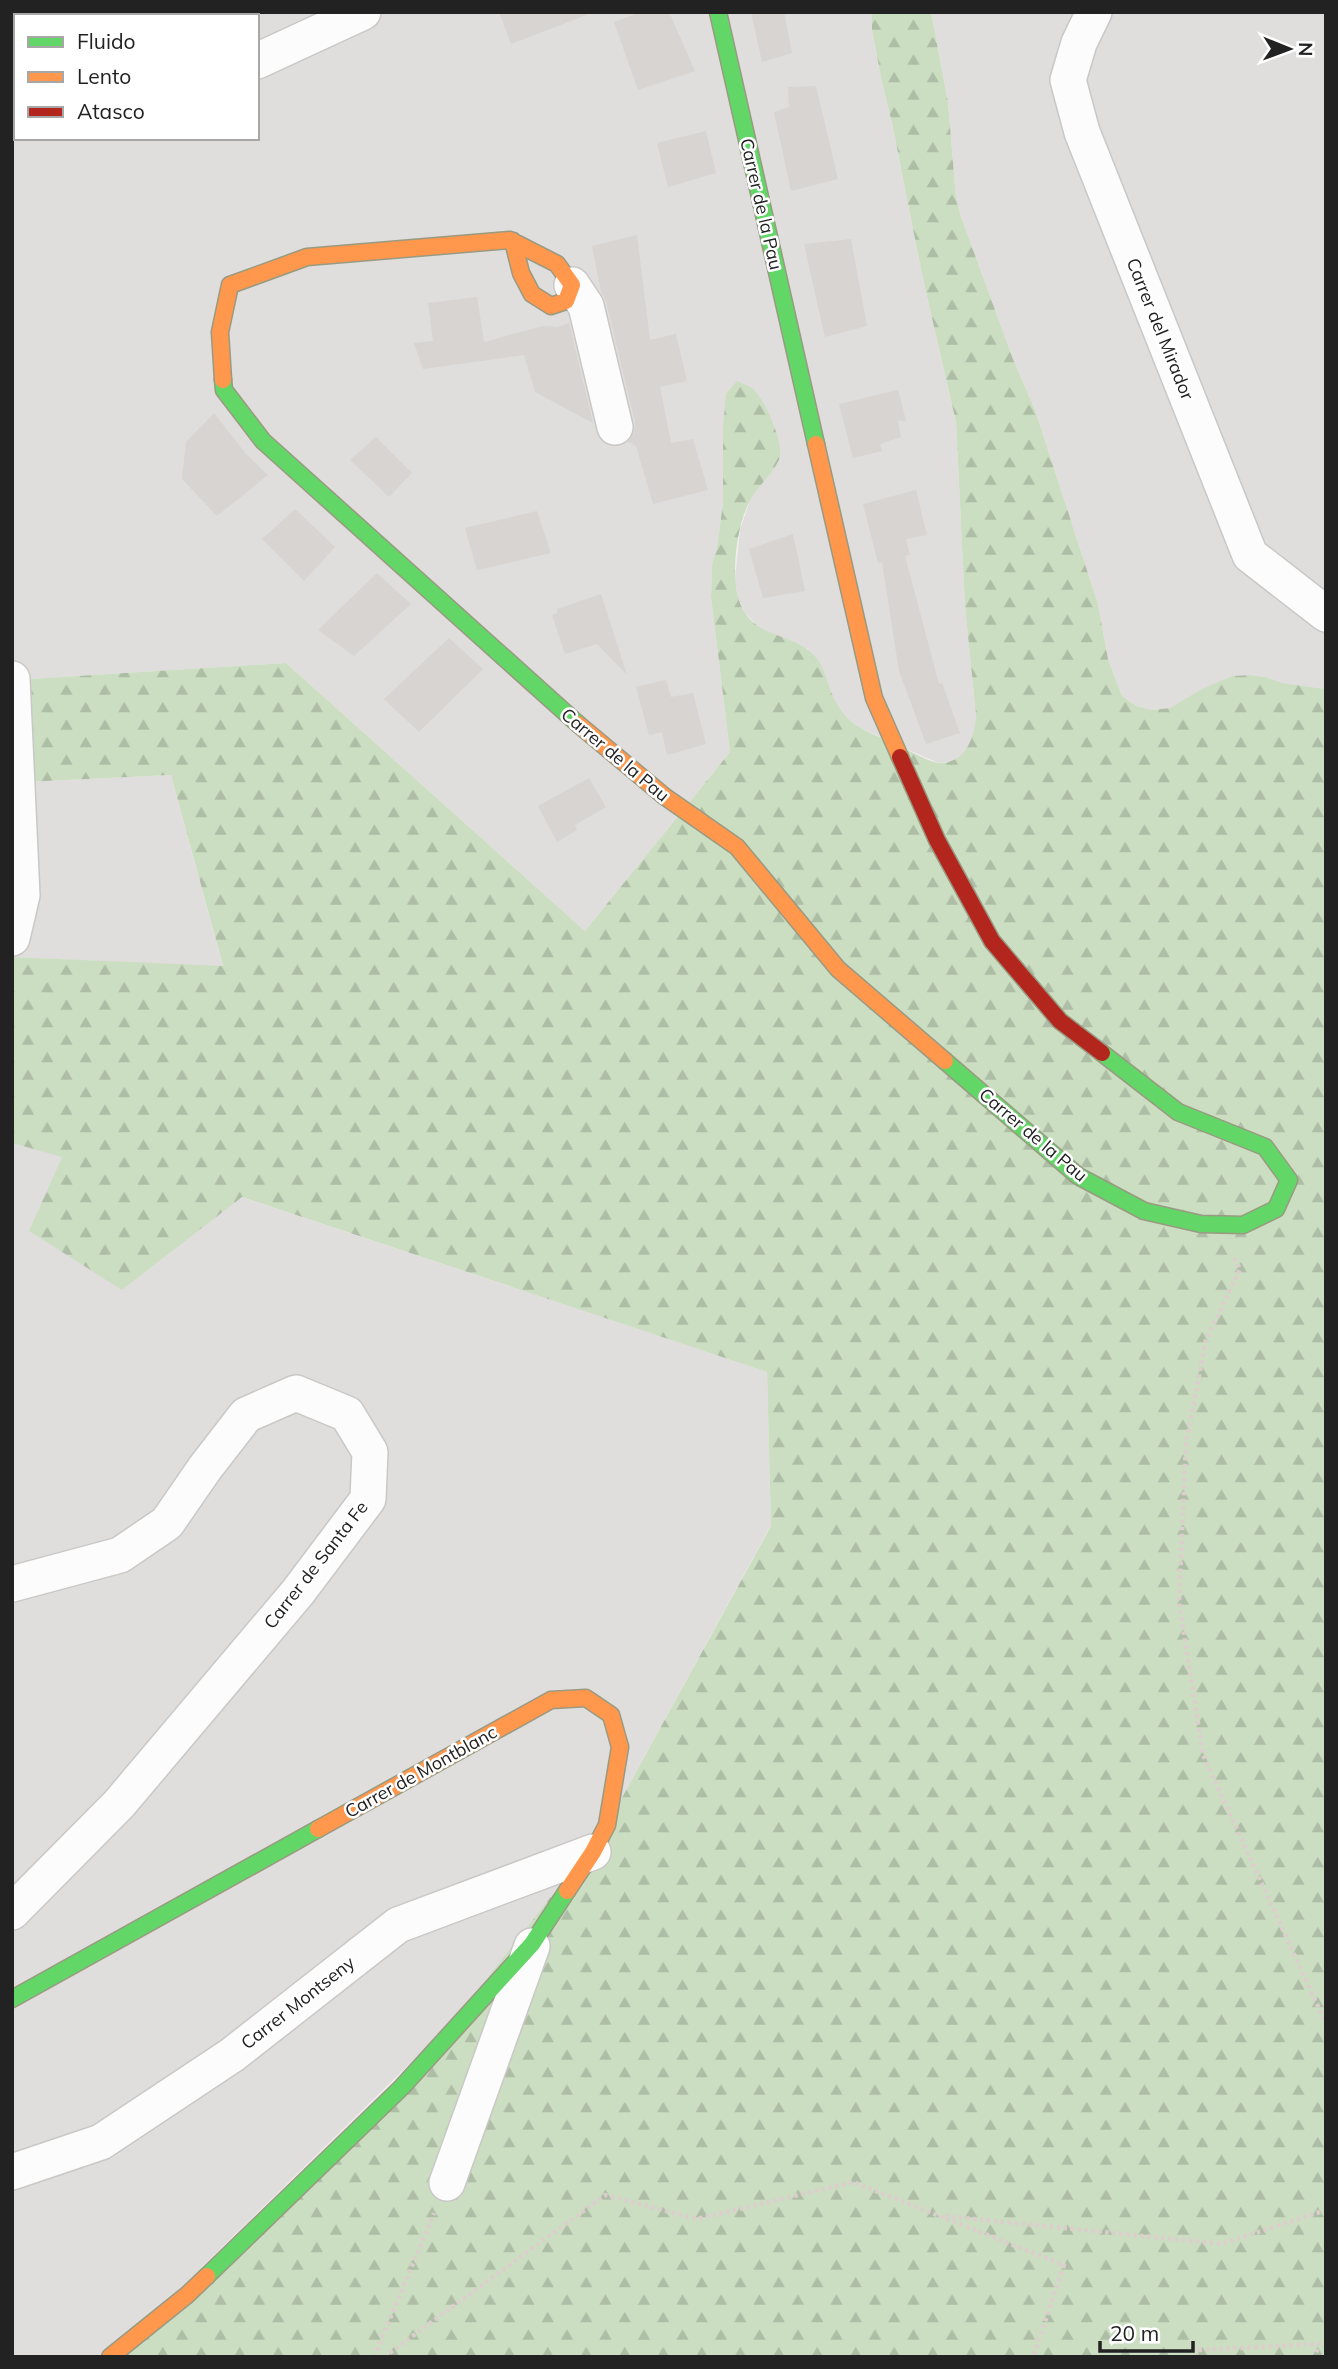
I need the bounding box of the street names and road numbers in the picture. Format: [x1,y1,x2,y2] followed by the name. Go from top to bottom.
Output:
[735,136,788,272] street label: Carrer de la Pau
[1122,255,1200,404] street label: Carrer del Mirador
[556,703,674,807] street label: Carrer de la Pau
[974,1083,1092,1187] street label: Carrer de la Pau
[259,1496,373,1633] street label: Carrer de Santa Fe
[341,1720,501,1823] street label: Carrer de Montblanc
[236,1951,360,2054] street label: Carrer Montseny

